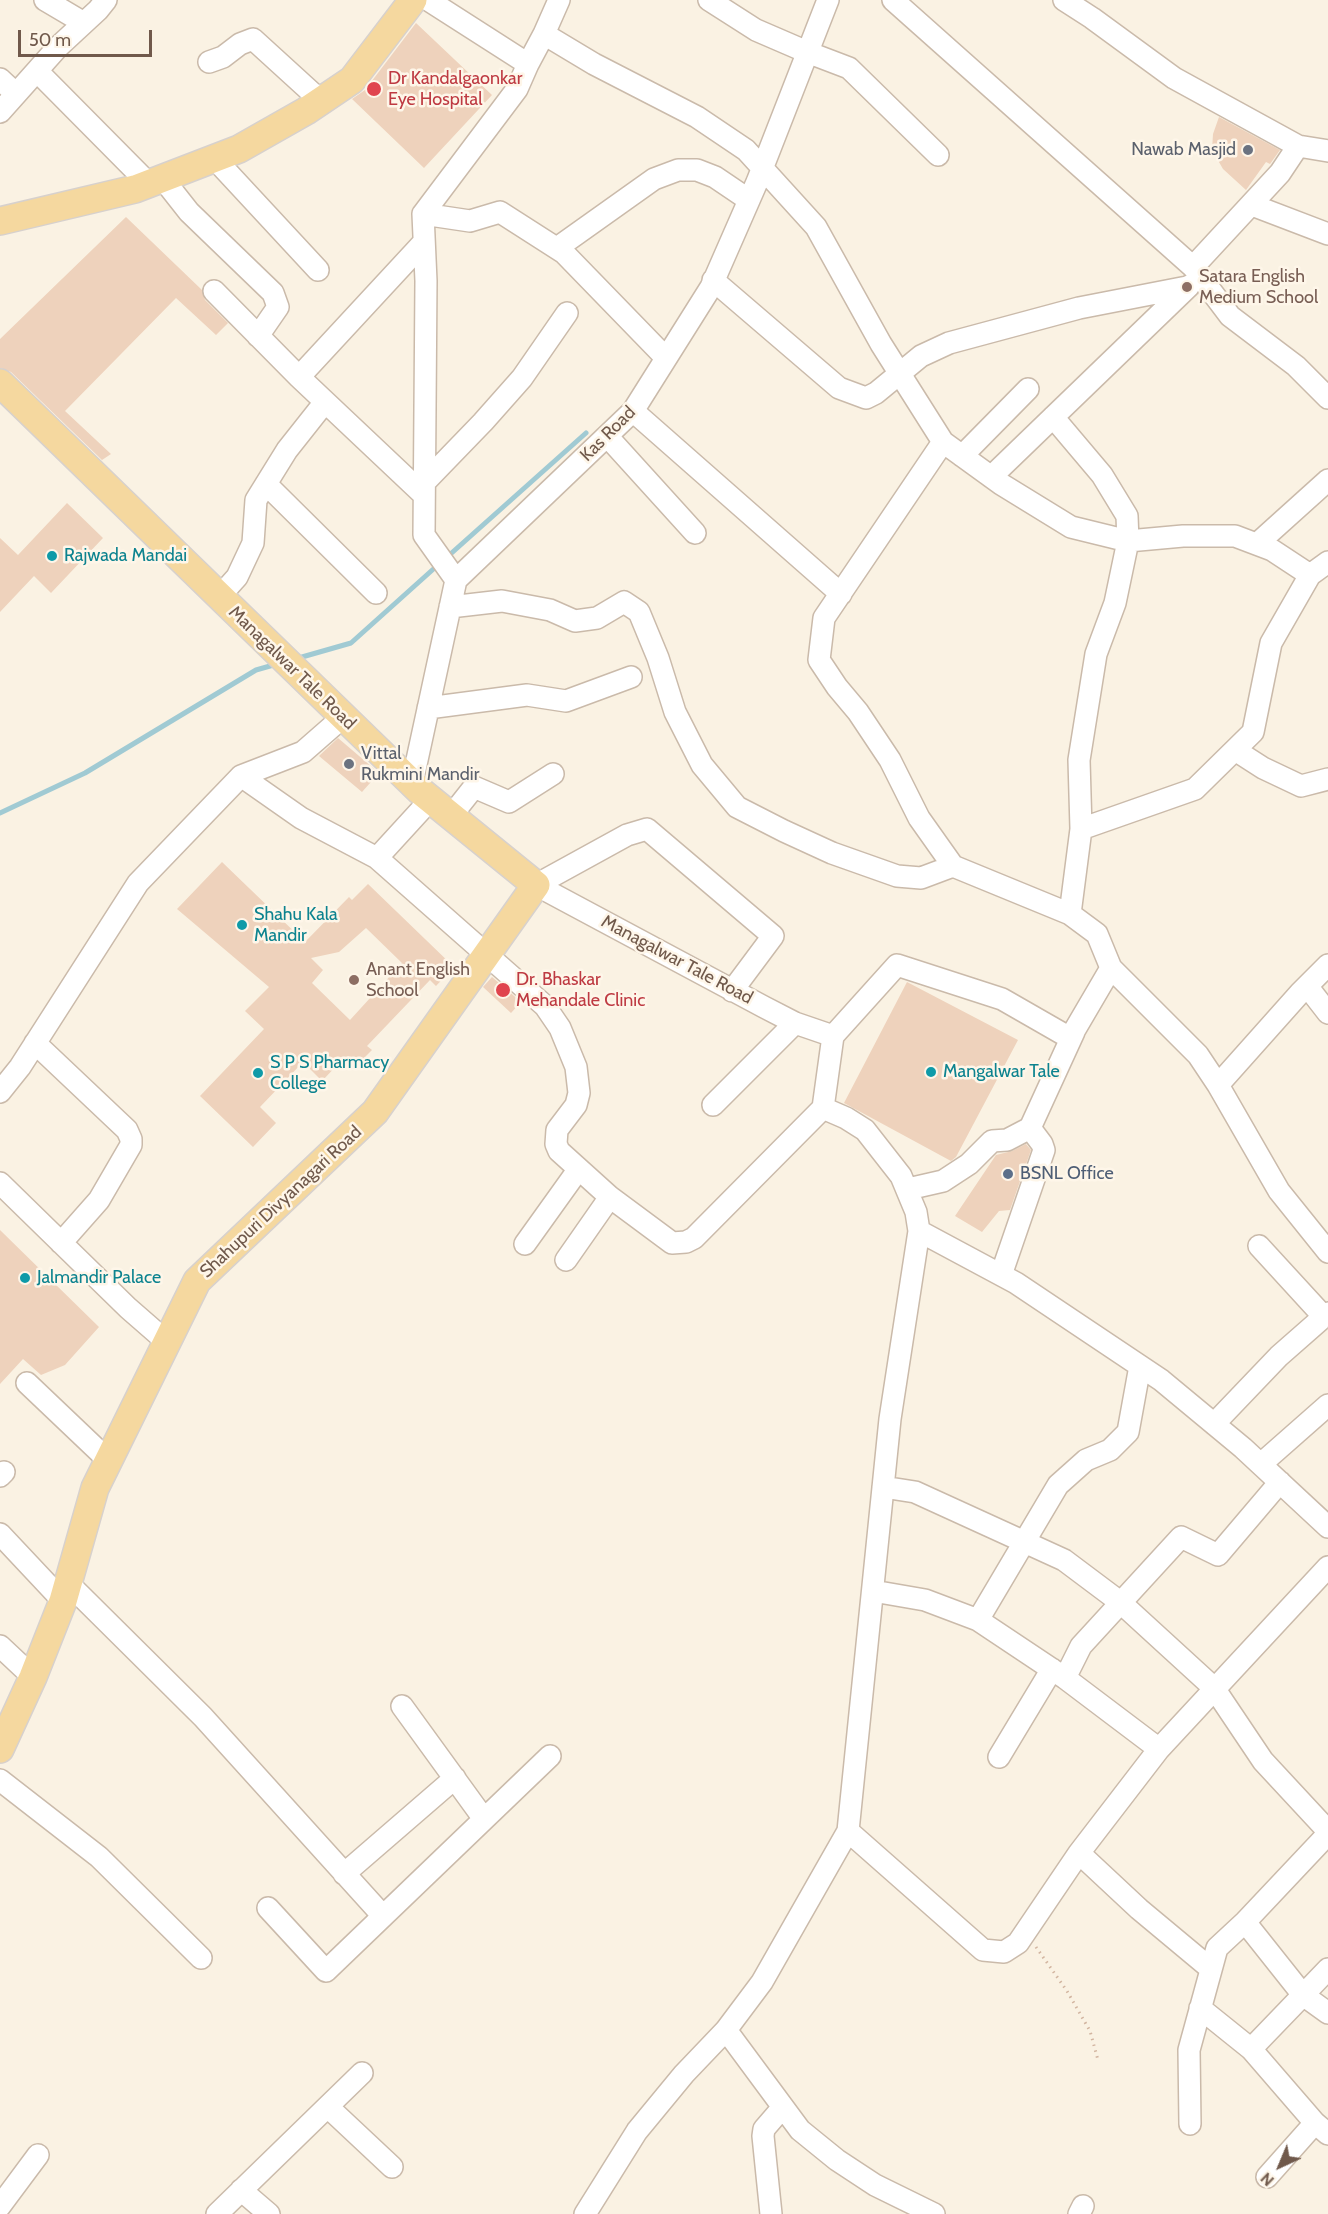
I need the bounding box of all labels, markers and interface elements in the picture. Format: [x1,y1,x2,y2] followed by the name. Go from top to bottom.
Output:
[21,18,154,56] scale bar
[29,29,71,51] text: 50 m
[388,68,522,110] place label: Dr Kandalgaonkar Eye Hospital
[365,80,383,98] marker: Dr Kandalgaonkar Eye Hospital
[1131,139,1236,161] place label: Nawab Masjid
[1241,143,1255,157] marker: Nawab Masjid
[1199,266,1318,308] place label: Satara English Medium School
[1180,280,1194,294] marker: Satara English Medium School
[576,402,640,466] street label: Kas Road
[64,545,187,567] place label: Rajwada Mandai
[45,549,59,563] marker: Rajwada Mandai
[224,602,360,734] street label: Managalwar Tale Road
[361,743,479,786] place label: Vittal Rukmini Mandir
[342,757,356,771] marker: Vittal Rukmini Mandir
[254,904,338,946] place label: Shahu Kala Mandir
[598,911,756,1009] street label: Managalwar Tale Road
[235,918,249,932] marker: Shahu Kala Mandir
[366,959,470,1002] place label: Anant English School
[516,969,645,1012] place label: Dr. Bhaskar Mehandale Clinic
[347,973,361,987] marker: Anant English School
[494,981,512,999] marker: Dr. Bhaskar Mehandale Clinic
[270,1052,389,1094] place label: S P S Pharmacy College
[943,1061,1060,1083] place label: Mangalwar Tale
[924,1065,938,1079] marker: Mangalwar Tale
[251,1066,265,1080] marker: S P S Pharmacy College
[196,1121,366,1283] street label: Shahupuri Divyanagari Road
[1020,1163,1114,1185] place label: BSNL Office
[1001,1167,1015,1181] marker: BSNL Office
[37,1267,161,1289] place label: Jalmandir Palace
[18,1271,32,1285] marker: Jalmandir Palace
[1250,2136,1310,2196] north arrow
[1256,2169,1278,2190] text: N

